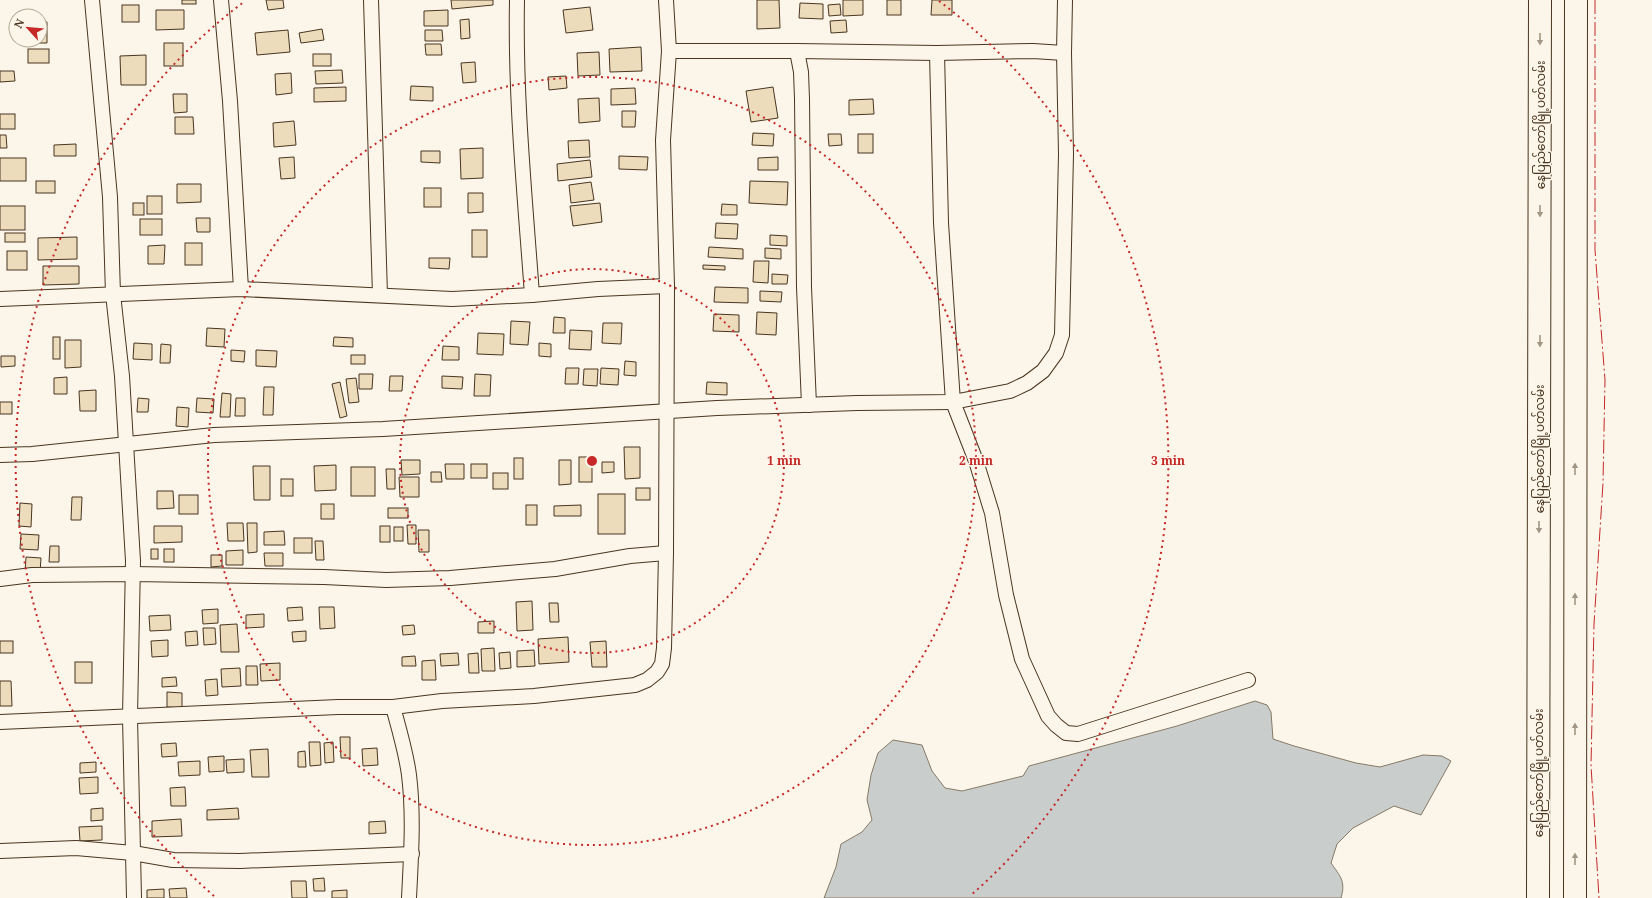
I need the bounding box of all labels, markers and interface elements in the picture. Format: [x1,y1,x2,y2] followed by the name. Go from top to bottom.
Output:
[8,8,48,48] north arrow
[10,16,27,31] text: N
[1537,33,1543,46] one-way arrow
[1532,61,1551,189] street label: နေပြည်တော်မြို့ပတ်လမ်း
[1537,205,1543,218] one-way arrow
[1537,335,1543,348] one-way arrow
[1531,385,1550,513] street label: နေပြည်တော်မြို့ပတ်လမ်း
[767,452,801,469] text: 1 min
[959,452,993,469] text: 2 min
[1151,452,1185,469] text: 3 min
[585,454,599,468] centre of rings
[1572,462,1578,475] one-way arrow
[1536,521,1542,534] one-way arrow
[1572,592,1578,605] one-way arrow
[1530,709,1549,837] street label: နေပြည်တော်မြို့ပတ်လမ်း
[1572,722,1578,735] one-way arrow
[1572,852,1578,865] one-way arrow

